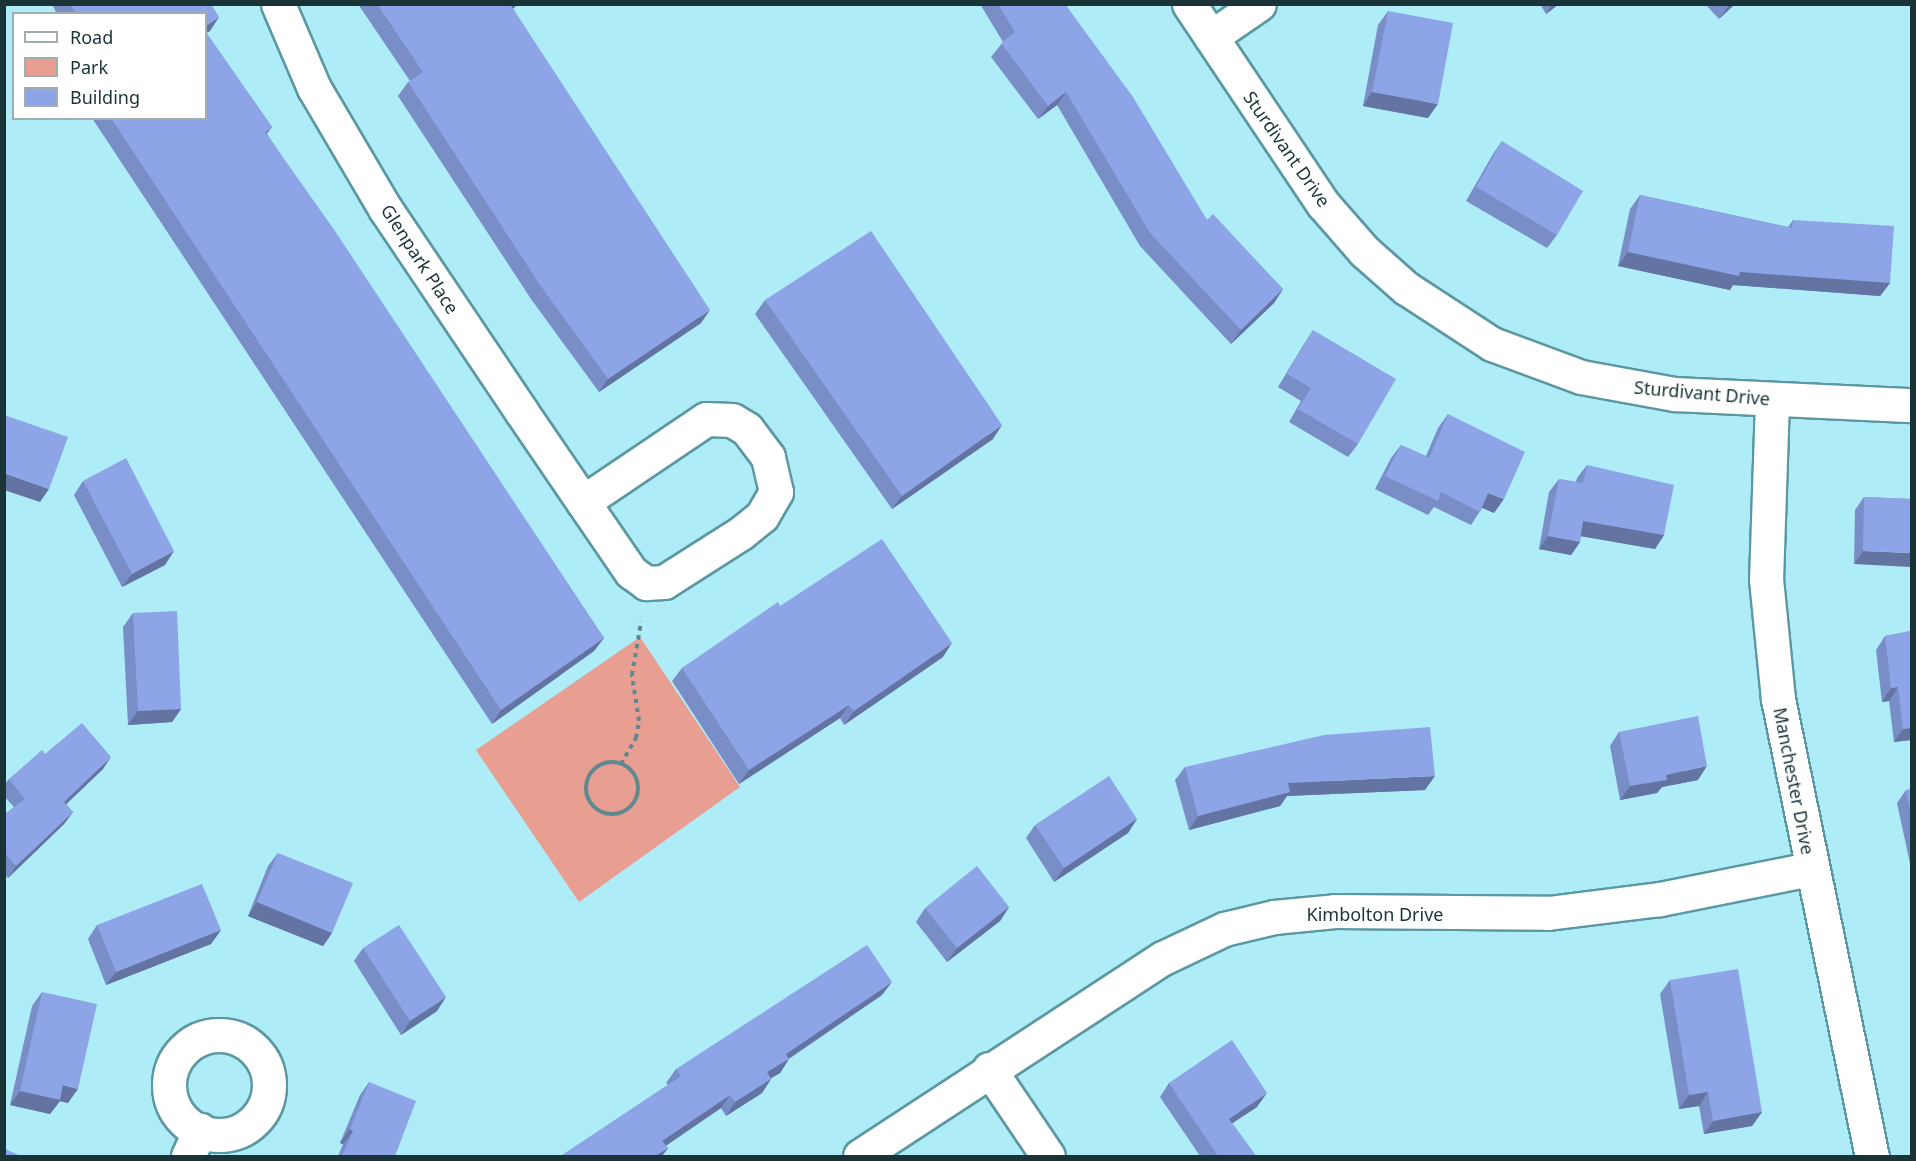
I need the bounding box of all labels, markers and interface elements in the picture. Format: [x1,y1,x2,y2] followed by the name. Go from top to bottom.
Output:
[12,12,207,120] legend
[70,25,113,49] text: Road
[70,55,108,79] text: Park
[70,85,140,109] text: Building
[1239,87,1335,211] street label: Sturdivant Drive
[377,200,463,318] street label: Glenpark Place
[1633,376,1771,410] street label: Sturdivant Drive
[1769,706,1819,856] street label: Manchester Drive
[1307,903,1443,925] street label: Kimbolton Drive

